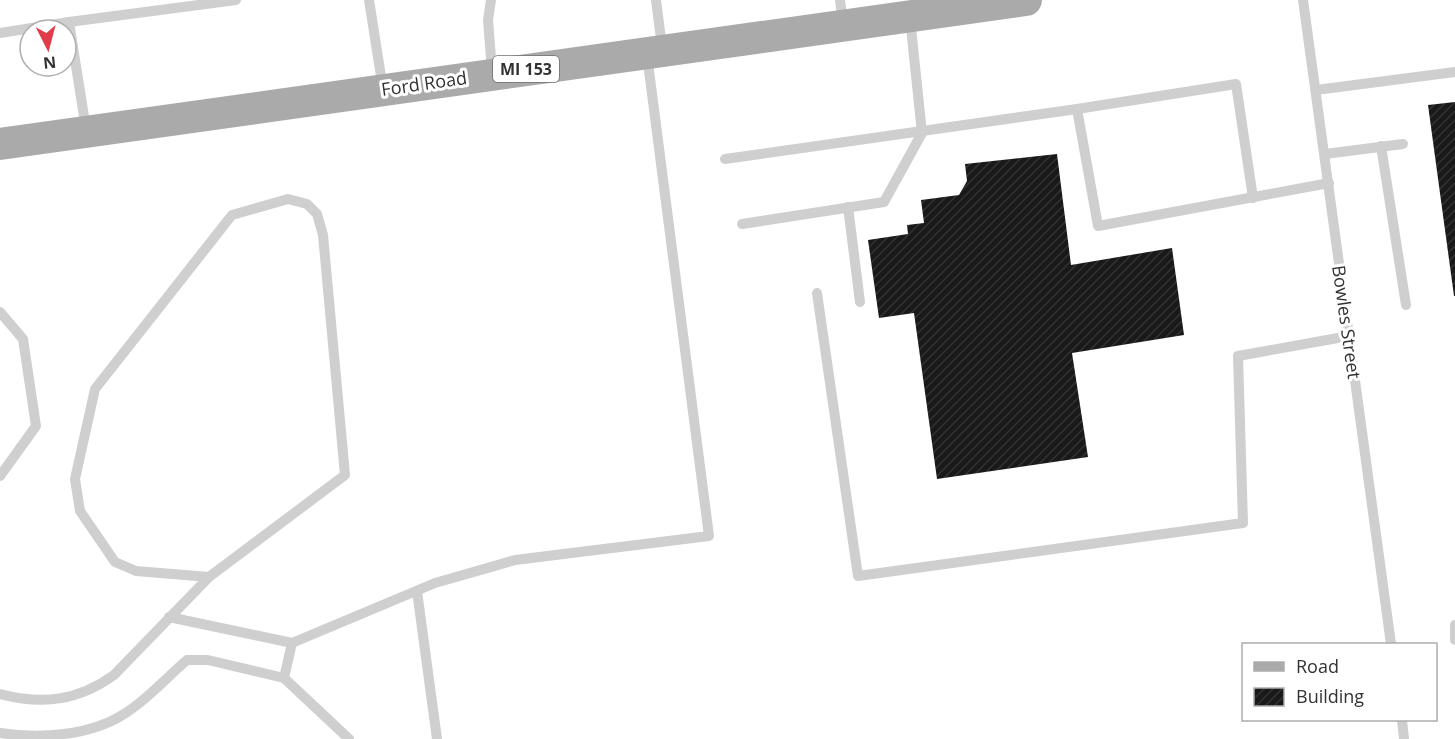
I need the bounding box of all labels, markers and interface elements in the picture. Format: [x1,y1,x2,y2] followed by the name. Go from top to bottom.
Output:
[18,18,78,78] north arrow
[42,51,57,75] text: N
[493,56,559,82] road number: MI 153
[380,65,468,101] street label: Ford Road
[1327,264,1367,380] street label: Bowles Street
[1242,643,1437,721] legend
[1296,654,1339,678] text: Road
[1296,684,1364,708] text: Building

